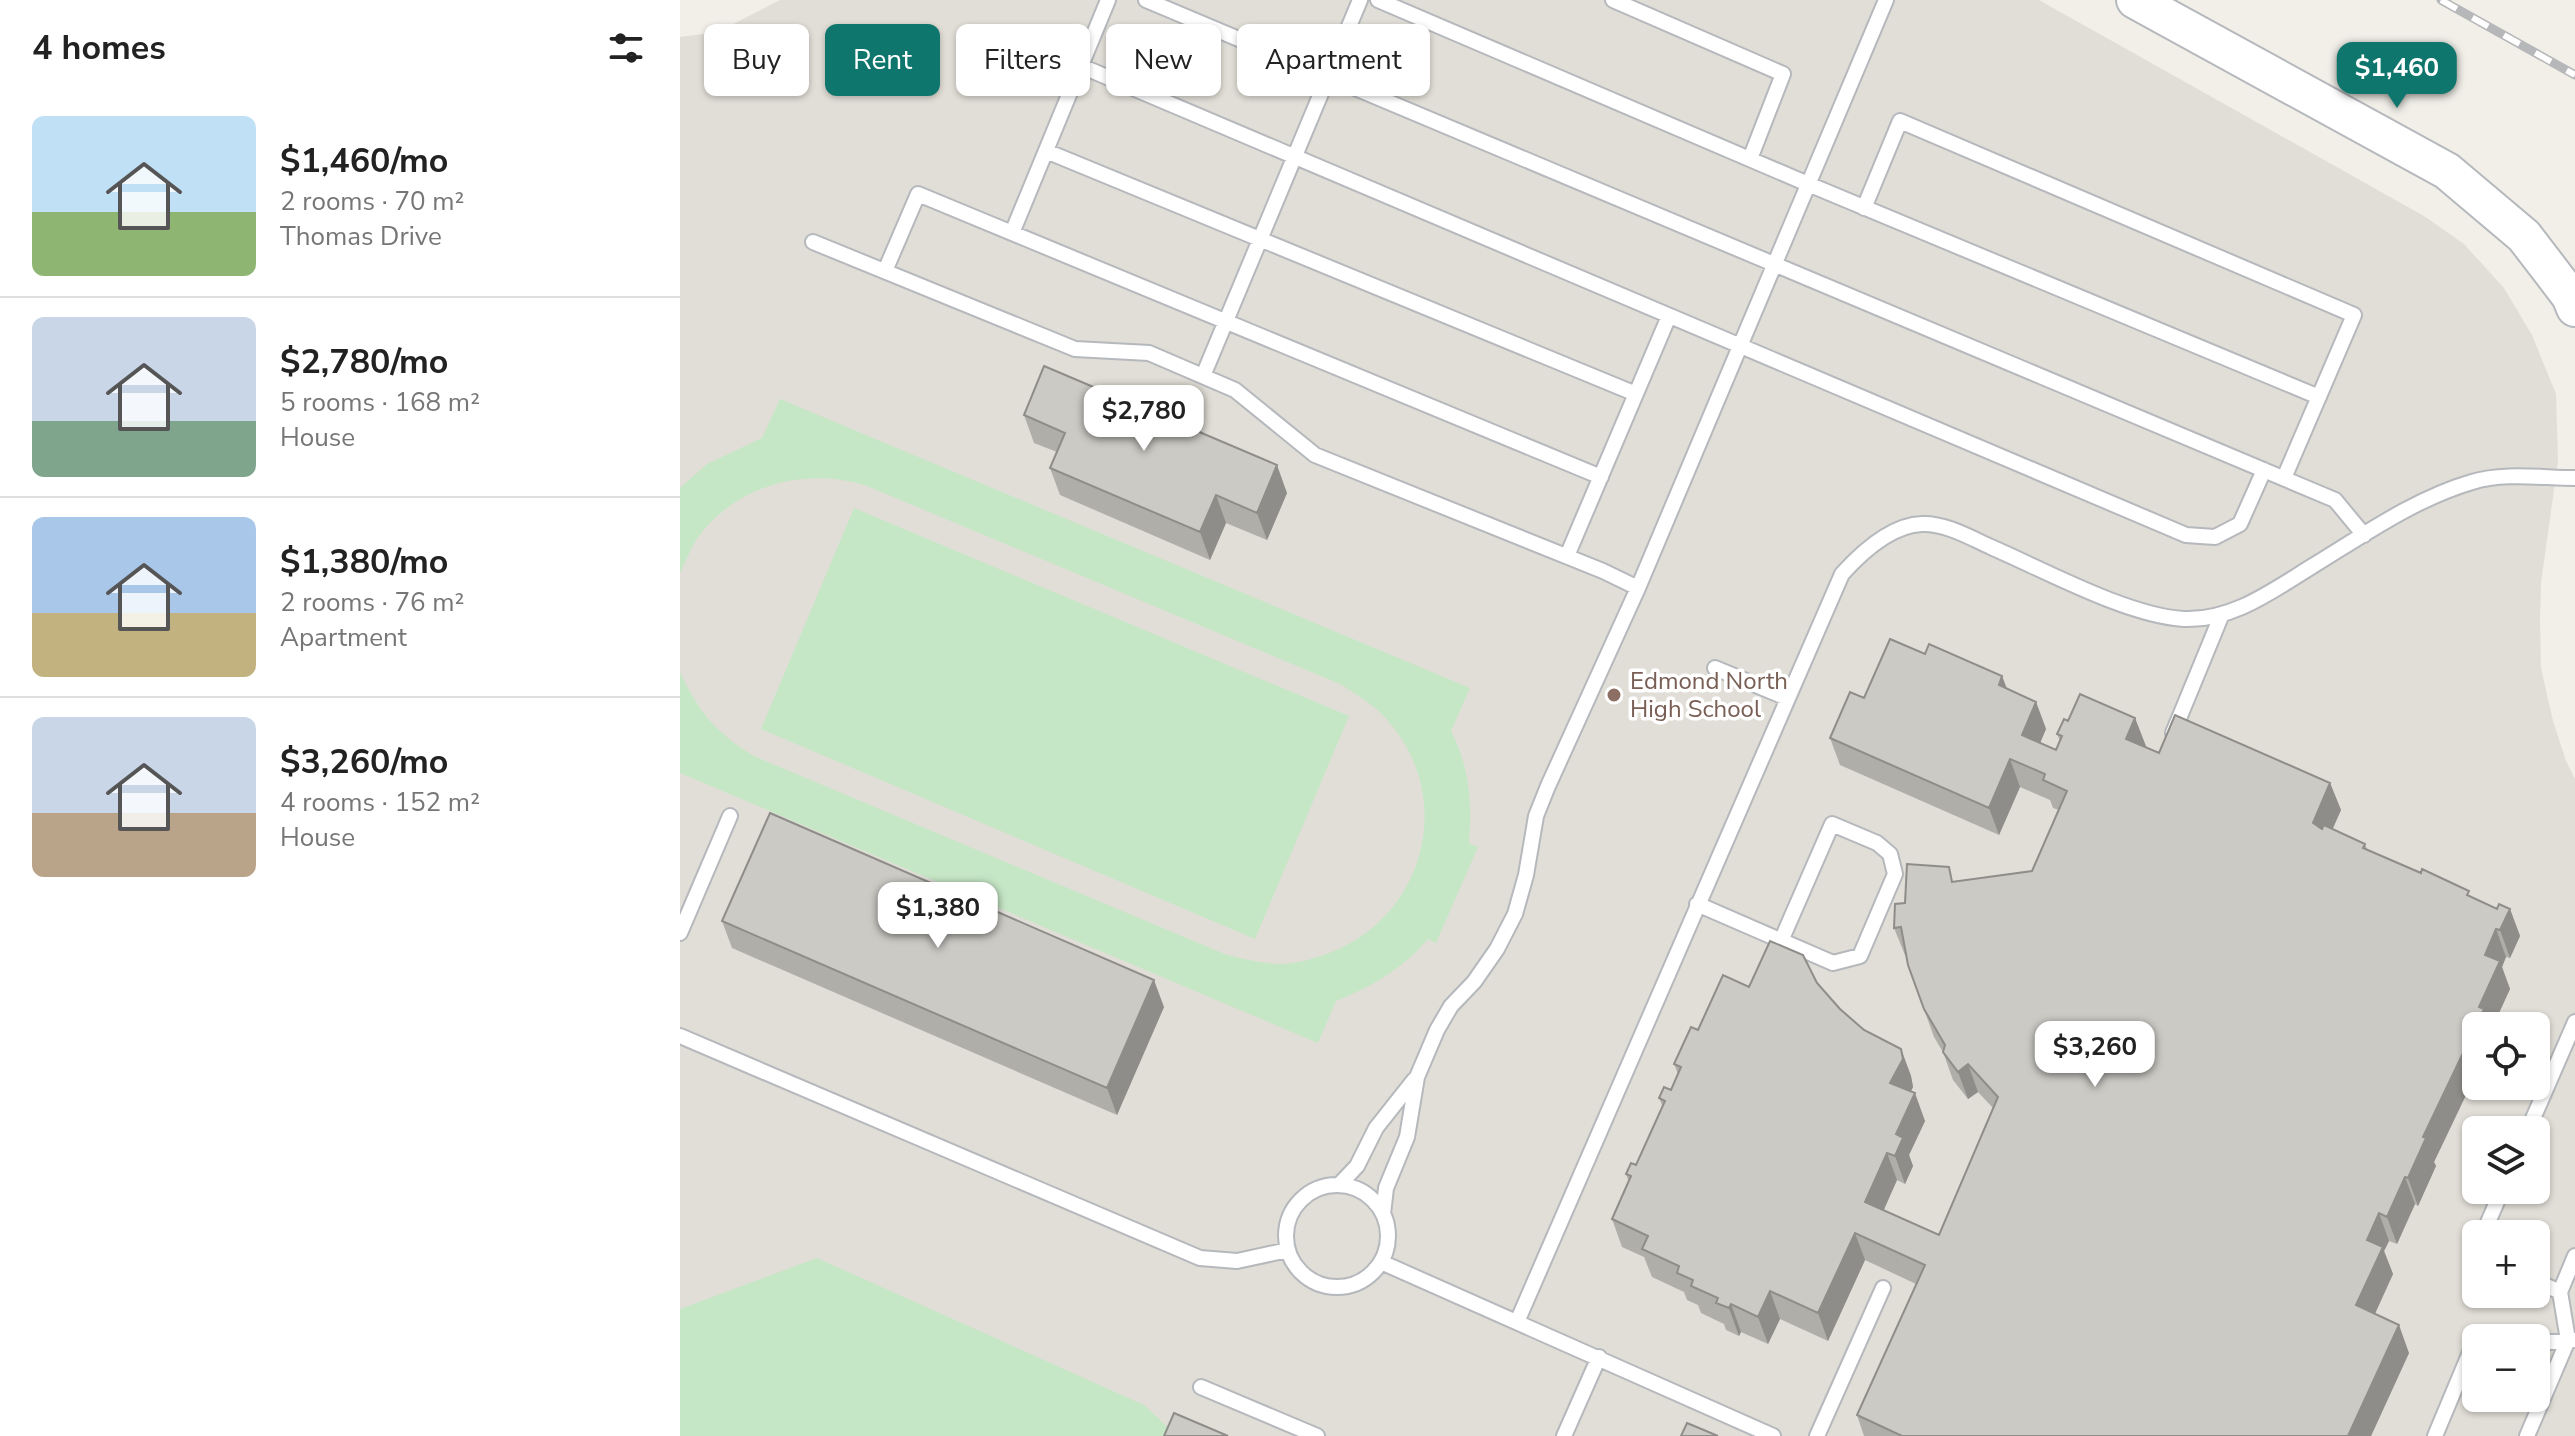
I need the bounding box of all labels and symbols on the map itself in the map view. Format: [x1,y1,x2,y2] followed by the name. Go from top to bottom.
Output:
[2332,42,2462,110] pin: $1,460
[1079,385,1209,453] pin: $2,780
[1630,665,1788,725] place label: Edmond North High School
[1605,686,1623,704] marker: Edmond North High School
[873,882,1003,950] pin: $1,380
[2030,1021,2160,1089] pin: $3,260

